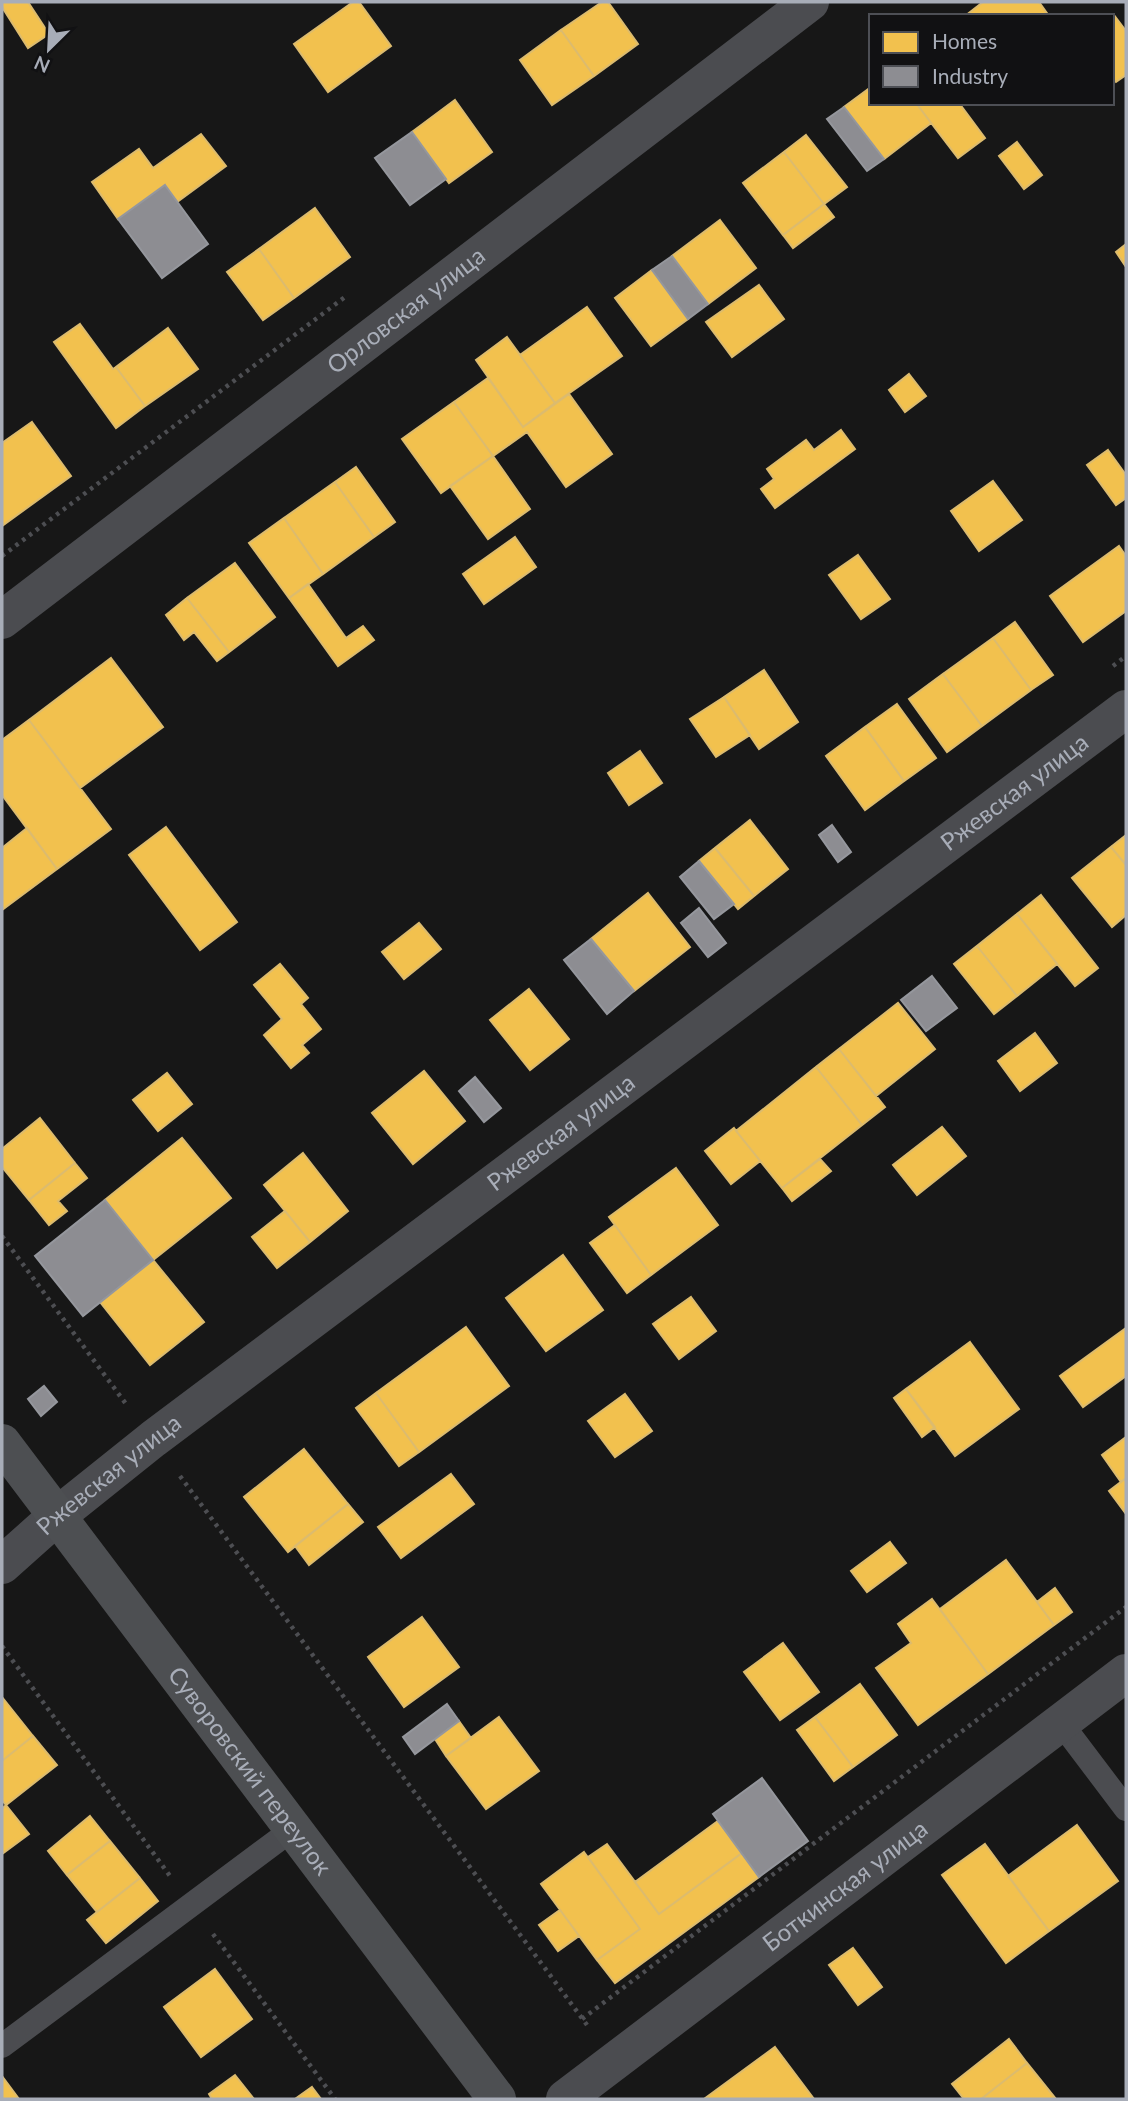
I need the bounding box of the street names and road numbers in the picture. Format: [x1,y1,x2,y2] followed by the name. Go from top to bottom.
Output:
[321,240,490,379] street label: Орловская улица
[934,727,1093,856] street label: Ржевская улица
[481,1067,640,1196] street label: Ржевская улица
[30,1407,186,1540] street label: Ржевская улица
[163,1660,339,1881] street label: Суворовский переулок
[756,1813,933,1957] street label: Боткинская улица

